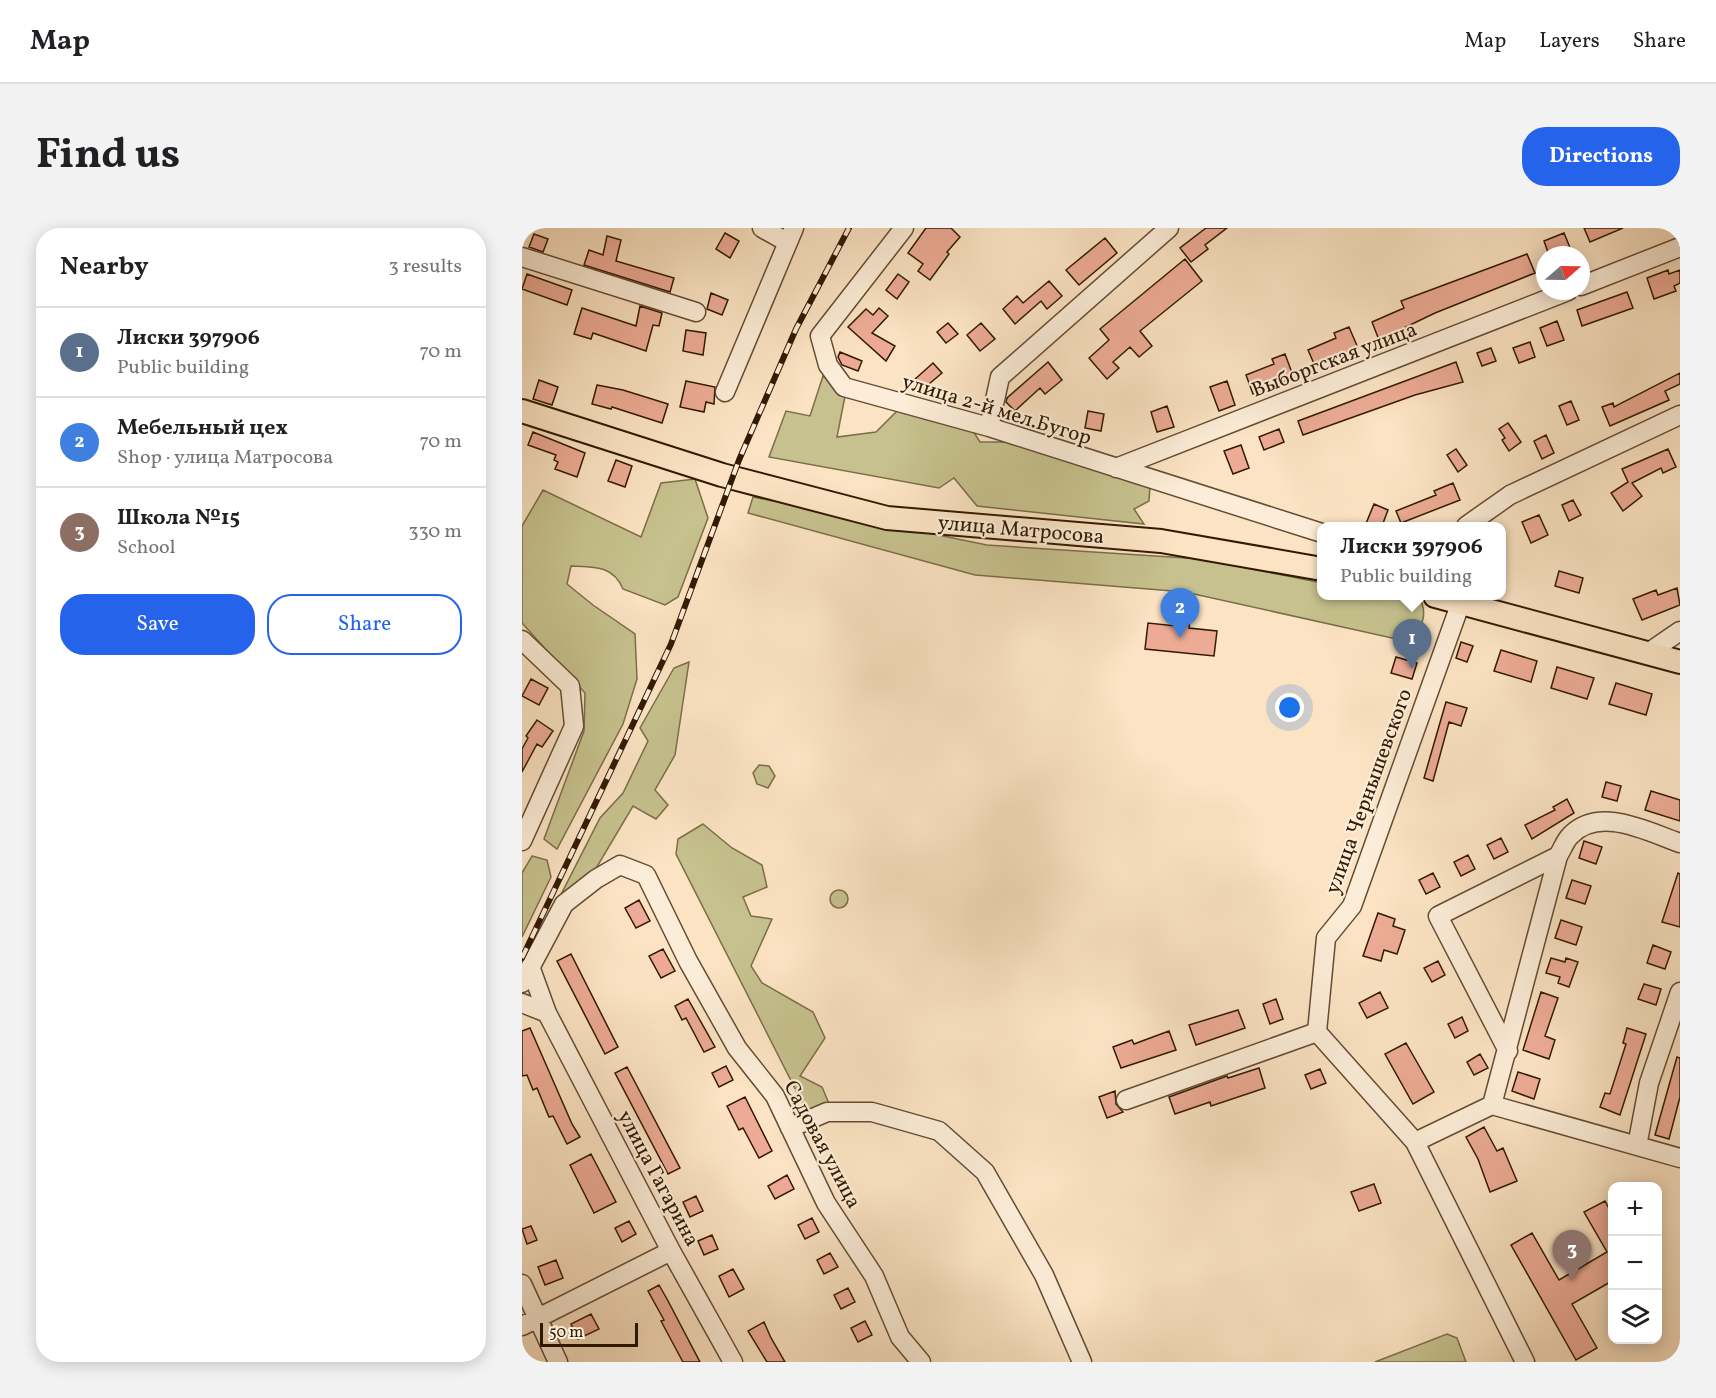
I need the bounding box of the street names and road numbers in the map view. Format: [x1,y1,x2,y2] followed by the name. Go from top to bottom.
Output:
[1248,315,1422,405] street label: Выборгская улица
[898,368,1095,453] street label: улица 2-й мел.Бугор
[936,509,1105,552] street label: улица Матросова
[1319,685,1420,898] street label: улица Чернышевского
[776,1076,868,1214] street label: Садовая улица
[609,1105,706,1252] street label: улица Гагарина

